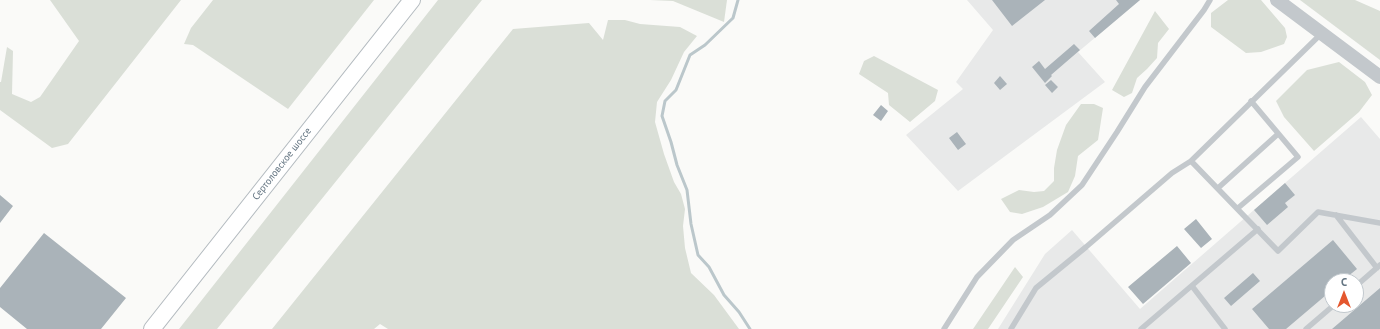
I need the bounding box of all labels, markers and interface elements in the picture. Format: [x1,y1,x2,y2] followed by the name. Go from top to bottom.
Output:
[250,125,314,203] street label: Сертоловское шоссе
[1324,273,1364,313] north arrow
[1341,275,1347,289] text: С

